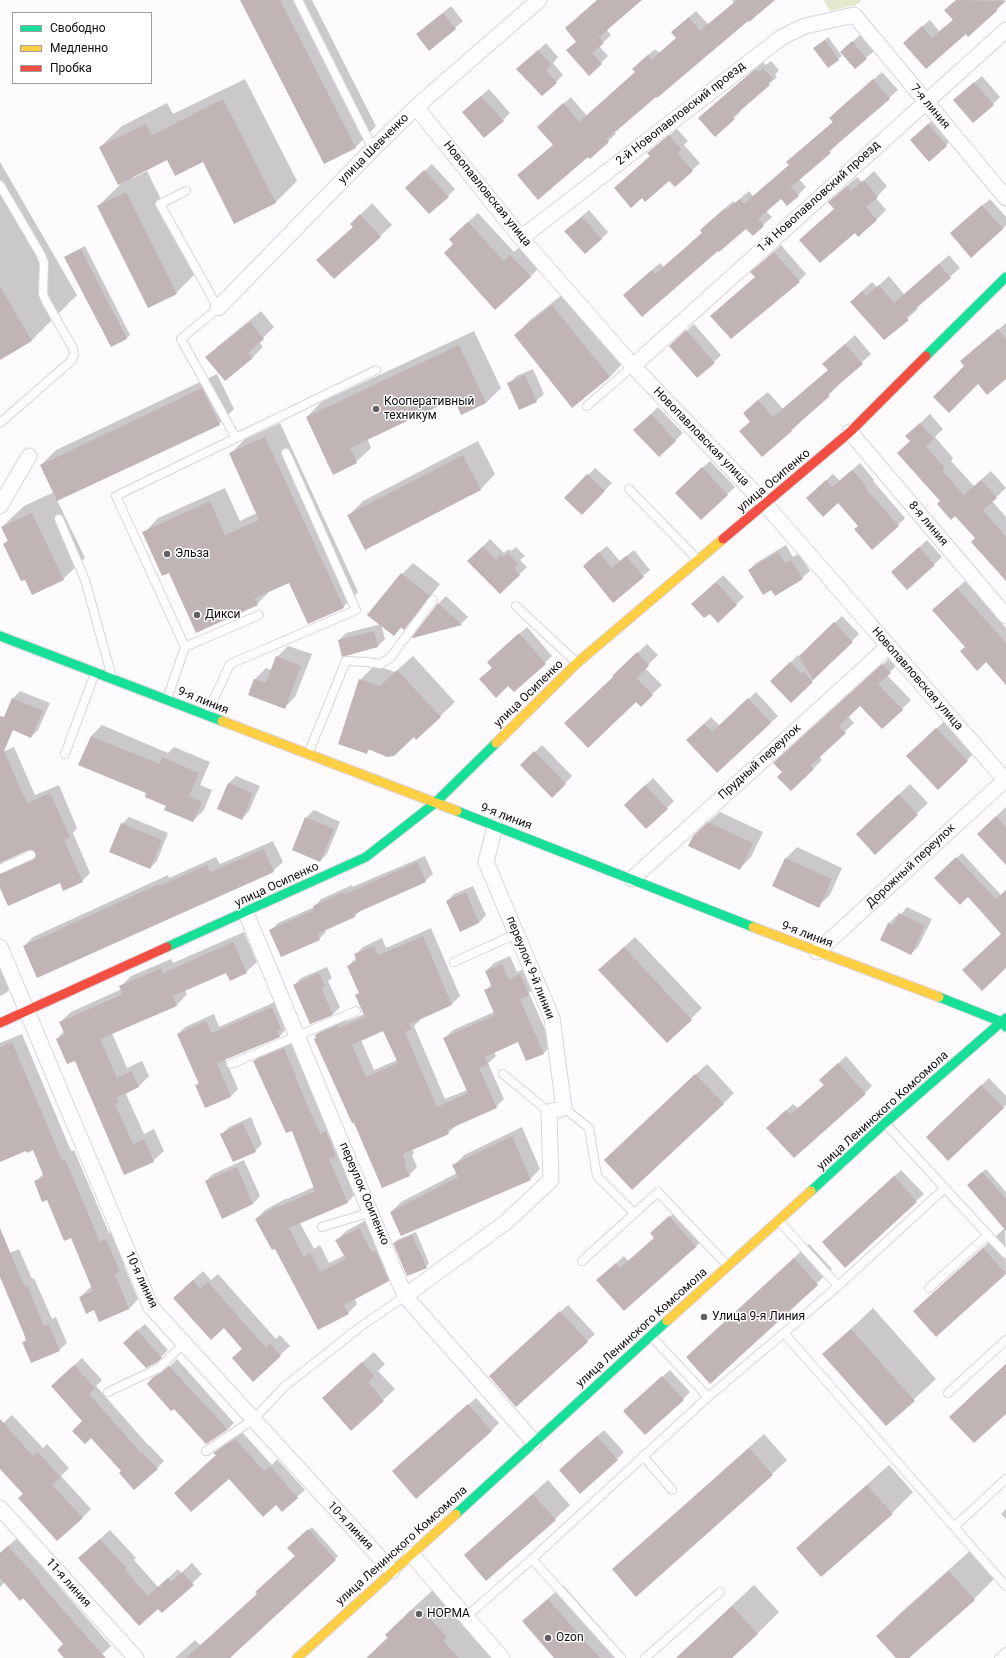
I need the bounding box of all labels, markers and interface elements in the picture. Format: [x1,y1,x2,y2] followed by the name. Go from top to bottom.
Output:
[12,12,152,84] legend
[50,21,106,35] text: Свободно
[50,41,108,55] text: Медленно
[614,59,748,169] street label: 2-й Новопавловский проезд
[50,61,92,75] text: Пробка
[907,82,953,132] street label: 7-я линия
[336,111,412,187] street label: улица Шевченко
[440,138,534,250] street label: Новопавловская улица
[755,138,883,256] street label: 1-й Новопавловский проезд
[650,385,752,489] street label: Новопавловская улица
[384,395,474,423] place label: Кооперативный техникум
[371,404,381,414] marker: Кооперативный техникум
[735,446,813,516] street label: улица Осипенко
[905,499,951,549] street label: 8-я линия
[175,547,209,561] place label: Эльза
[162,549,172,559] marker: Эльза
[205,608,241,622] place label: Дикси
[192,610,202,620] marker: Дикси
[868,625,966,733] street label: Новопавловская улица
[491,657,567,731] street label: улица Осипенко
[175,684,231,718] street label: 9-я линия
[716,721,804,803] street label: Прудный переулок
[478,801,534,833] street label: 9-я линия
[863,821,959,911] street label: Дорожный переулок
[233,859,321,911] street label: улица Осипенко
[503,914,557,1022] street label: переулок 9-й линии
[779,919,835,951] street label: 9-я линия
[815,1048,951,1174] street label: улица Ленинского Комсомола
[336,1141,392,1247] street label: переулок Осипенко
[122,1249,160,1311] street label: 10-я линия
[574,1265,710,1391] street label: улица Ленинского Комсомола
[712,1310,805,1324] place label: Улица 9-я Линия
[699,1312,709,1322] marker: Улица 9-я Линия
[334,1483,470,1609] street label: улица Ленинского Комсомола
[324,1499,376,1553] street label: 10-я линия
[42,1556,94,1610] street label: 11-я линия
[427,1607,470,1621] place label: НОРМА
[414,1609,424,1619] marker: НОРМА
[556,1631,584,1645] place label: Ozon
[543,1633,553,1643] marker: Ozon

